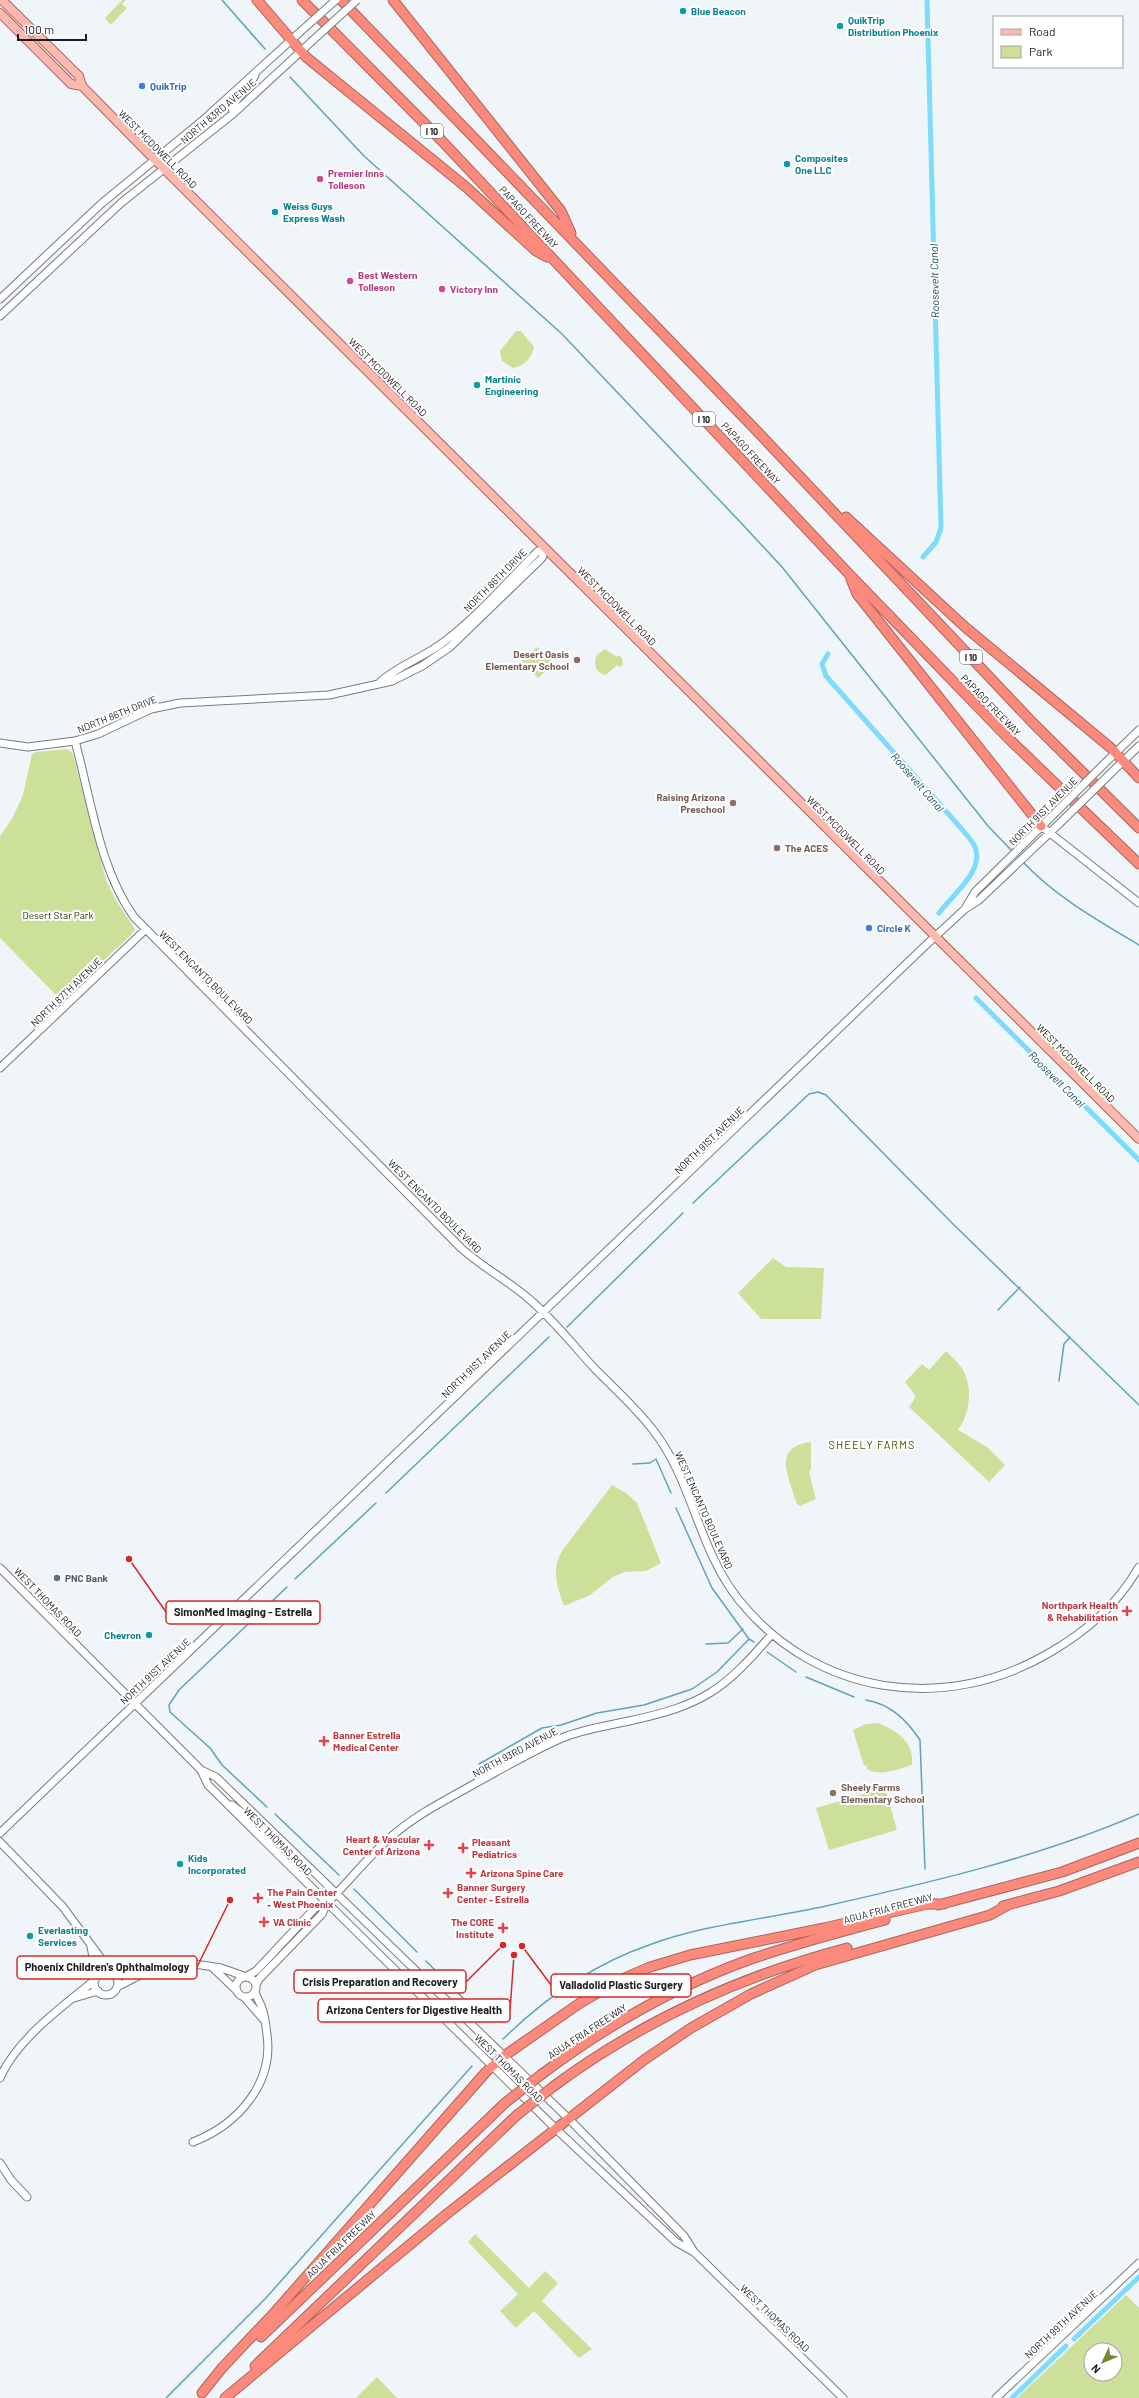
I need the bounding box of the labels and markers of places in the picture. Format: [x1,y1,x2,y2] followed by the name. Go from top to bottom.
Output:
[691,5,746,17] place label: Blue Beacon
[678,6,688,16] marker: Blue Beacon
[848,14,939,38] place label: QuikTrip Distribution Phoenix
[835,21,845,31] marker: QuikTrip Distribution Phoenix
[150,80,187,92] place label: QuikTrip
[137,81,147,91] marker: QuikTrip
[795,152,848,176] place label: Composites One LLC
[782,159,792,169] marker: Composites One LLC
[328,167,384,191] place label: Premier Inns Tolleson
[315,174,325,184] marker: Premier Inns Tolleson
[283,200,345,224] place label: Weiss Guys Express Wash
[270,207,280,217] marker: Weiss Guys Express Wash
[358,269,417,293] place label: Best Western Tolleson
[345,276,355,286] marker: Best Western Tolleson
[450,283,498,295] place label: Victory Inn
[437,284,447,294] marker: Victory Inn
[485,373,539,397] place label: Martinic Engineering
[472,380,482,390] marker: Martinic Engineering
[486,648,569,672] place label: Desert Oasis Elementary School
[572,655,582,665] marker: Desert Oasis Elementary School
[656,791,725,815] place label: Raising Arizona Preschool
[728,798,738,808] marker: Raising Arizona Preschool
[785,842,828,854] place label: The ACES
[772,843,782,853] marker: The ACES
[877,922,912,934] place label: Circle K
[864,923,874,933] marker: Circle K
[65,1572,109,1584] place label: PNC Bank
[52,1573,62,1583] marker: PNC Bank
[1042,1599,1118,1623] place label: Northpark Health & Rehabilitation
[166,1601,320,1624] callout: SimonMed Imaging - Estrella
[1121,1605,1133,1617] marker: Northpark Health & Rehabilitation
[104,1629,141,1641] place label: Chevron
[144,1630,154,1640] marker: Chevron
[333,1729,401,1753] place label: Banner Estrella Medical Center
[318,1735,330,1747] marker: Banner Estrella Medical Center
[841,1781,924,1805] place label: Sheely Farms Elementary School
[828,1788,838,1798] marker: Sheely Farms Elementary School
[343,1833,420,1857] place label: Heart & Vascular Center of Arizona
[472,1836,517,1860] place label: Pleasant Pediatrics
[423,1839,435,1851] marker: Heart & Vascular Center of Arizona
[457,1842,469,1854] marker: Pleasant Pediatrics
[188,1852,246,1876] place label: Kids Incorporated
[175,1859,185,1869] marker: Kids Incorporated
[465,1867,477,1879] marker: Arizona Spine Care
[480,1867,564,1879] place label: Arizona Spine Care
[457,1881,529,1905] place label: Banner Surgery Center - Estrella
[267,1886,337,1910] place label: The Pain Center - West Phoenix
[442,1887,454,1899] marker: Banner Surgery Center - Estrella
[252,1892,264,1904] marker: The Pain Center - West Phoenix
[258,1916,270,1928] marker: VA Clinic
[273,1916,312,1928] place label: VA Clinic
[451,1916,495,1940] place label: The CORE Institute
[497,1922,509,1934] marker: The CORE Institute
[38,1924,89,1948] place label: Everlasting Services
[25,1931,35,1941] marker: Everlasting Services
[17,1956,197,1979] callout: Phoenix Children's Ophthalmology
[294,1970,466,1993] callout: Crisis Preparation and Recovery
[551,1974,691,1997] callout: Valladolid Plastic Surgery
[318,1999,510,2022] callout: Arizona Centers for Digestive Health

